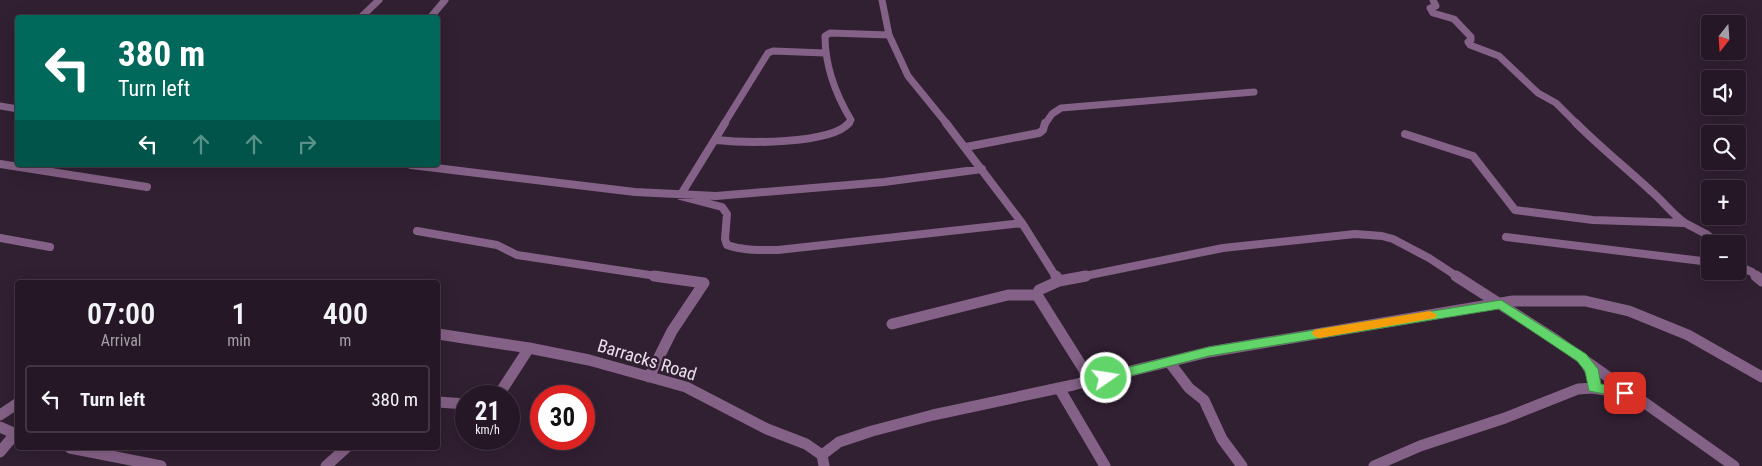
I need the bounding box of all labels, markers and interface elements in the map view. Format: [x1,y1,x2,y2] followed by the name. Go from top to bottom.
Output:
[1701,15,1746,60] north arrow
[1701,15,1746,280] map controls
[118,34,205,75] text: 380 m
[35,35,100,100] icon: left
[1701,70,1746,115] button: sound
[118,76,190,101] text: Turn left
[1701,125,1746,170] button: search
[134,130,162,158] icon: left
[187,130,215,158] icon: ahead
[240,130,268,158] icon: ahead
[293,130,321,158] icon: right
[1701,180,1746,225] button: +
[1701,235,1746,280] button: −
[87,296,155,331] text: 07:00
[231,296,247,331] text: 1
[323,296,368,331] text: 400
[101,331,141,350] text: Arrival
[227,331,251,350] text: min
[339,331,351,350] text: m
[595,334,699,385] street label: Barracks Road
[1079,351,1131,403] position arrow
[1604,372,1646,414] pin
[1611,379,1639,407] icon: arrive
[37,385,65,413] icon: left
[530,385,595,450] speed limit sign: 30
[80,388,145,411] text: Turn left
[371,388,418,411] text: 380 m
[475,397,500,426] text: 21
[475,423,500,437] text: km/h

